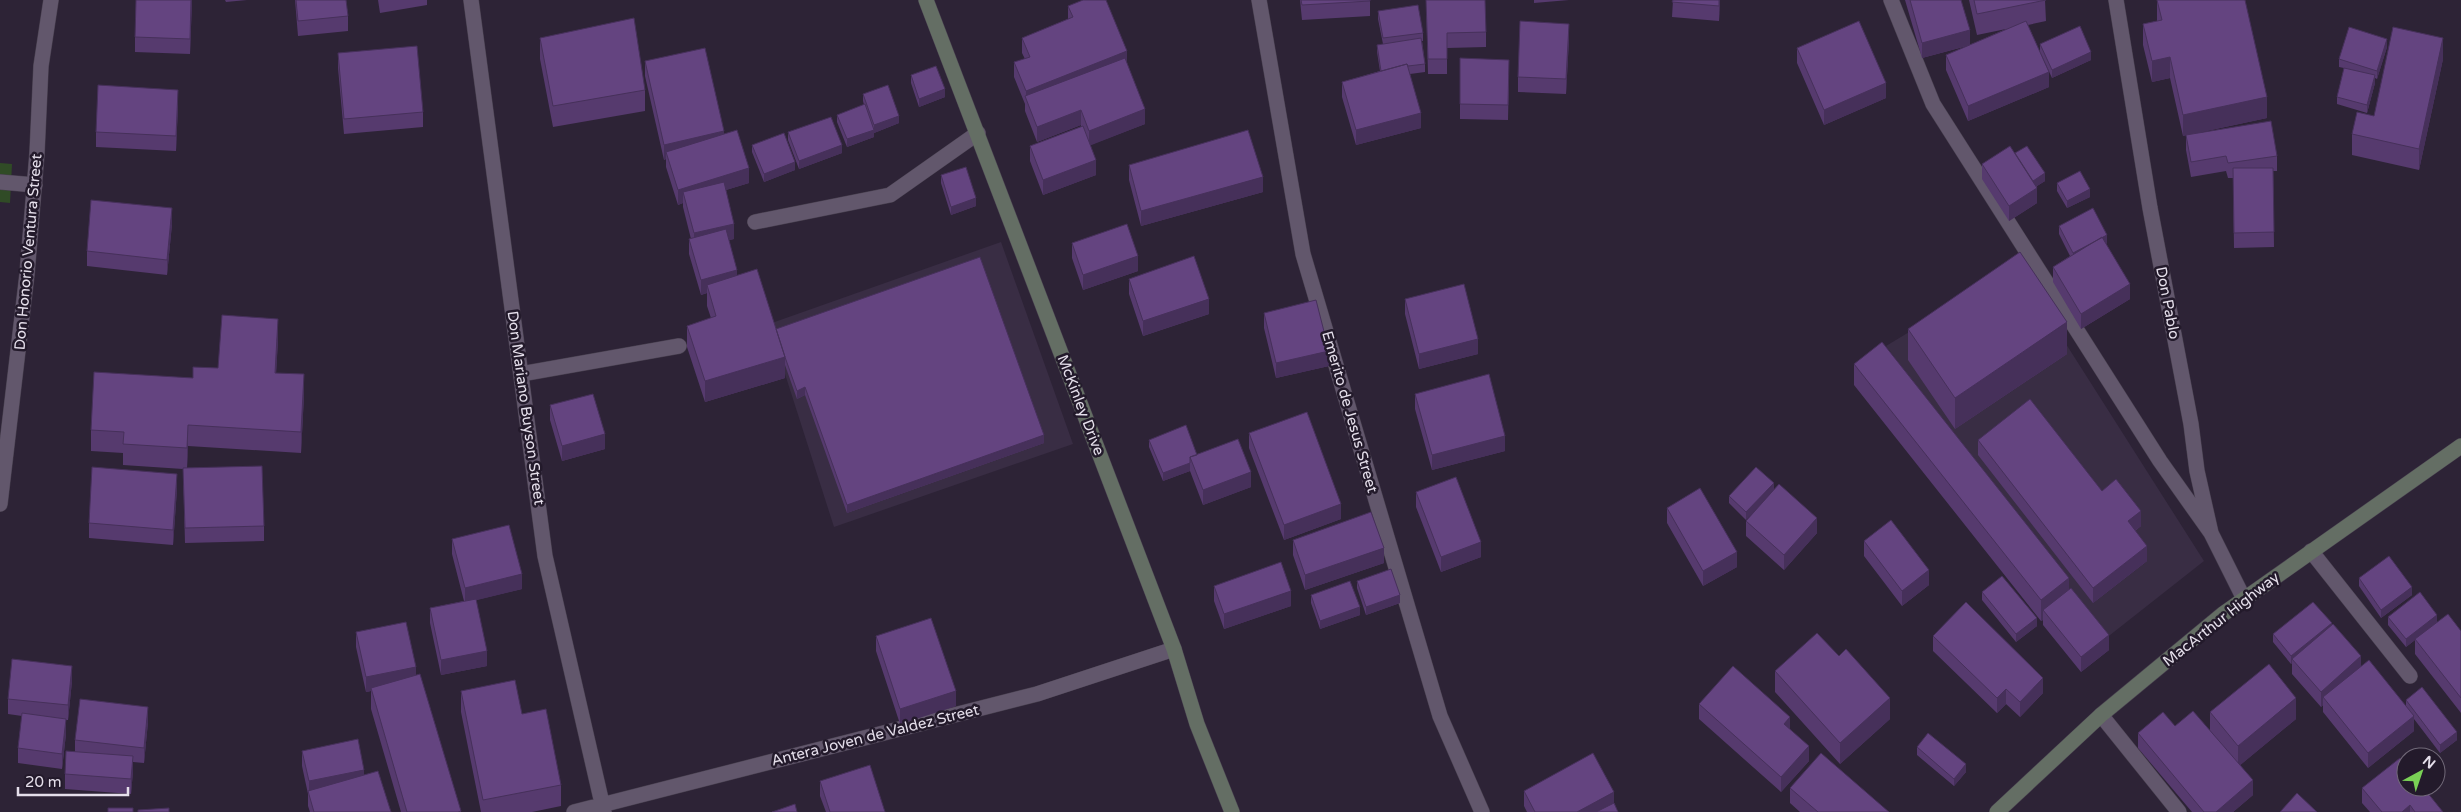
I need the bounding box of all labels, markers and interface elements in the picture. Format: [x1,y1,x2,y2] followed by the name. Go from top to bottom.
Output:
[10,153,46,351] street label: Don Honorio Ventura Street
[2152,265,2184,341] street label: Don Pablo
[503,310,549,506] street label: Don Mariano Buyson Street
[1318,329,1382,495] street label: Emerito de Jesus Street
[1054,352,1108,458] street label: McKinley Drive
[2159,568,2283,670] street label: MacArthur Highway
[769,700,981,770] street label: Antera Joven de Valdez Street
[2396,747,2446,797] north arrow
[2419,752,2439,773] text: N
[18,764,128,796] scale bar
[25,773,62,791] text: 20 m

